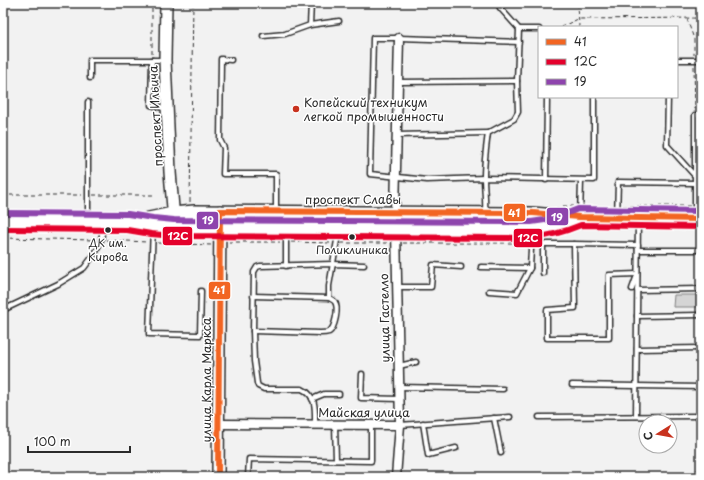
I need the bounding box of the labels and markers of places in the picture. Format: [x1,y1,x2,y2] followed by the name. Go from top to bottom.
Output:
[303,93,444,125] place label: Копейский техникум легкой промышенности
[291,104,301,114] marker: Копейский техникум легкой промышенности
[103,225,113,235] marker: ДК им. Кирова
[347,232,357,242] marker: Поликлиника
[88,234,128,265] place label: ДК им. Кирова
[316,241,388,258] place label: Поликлиника

